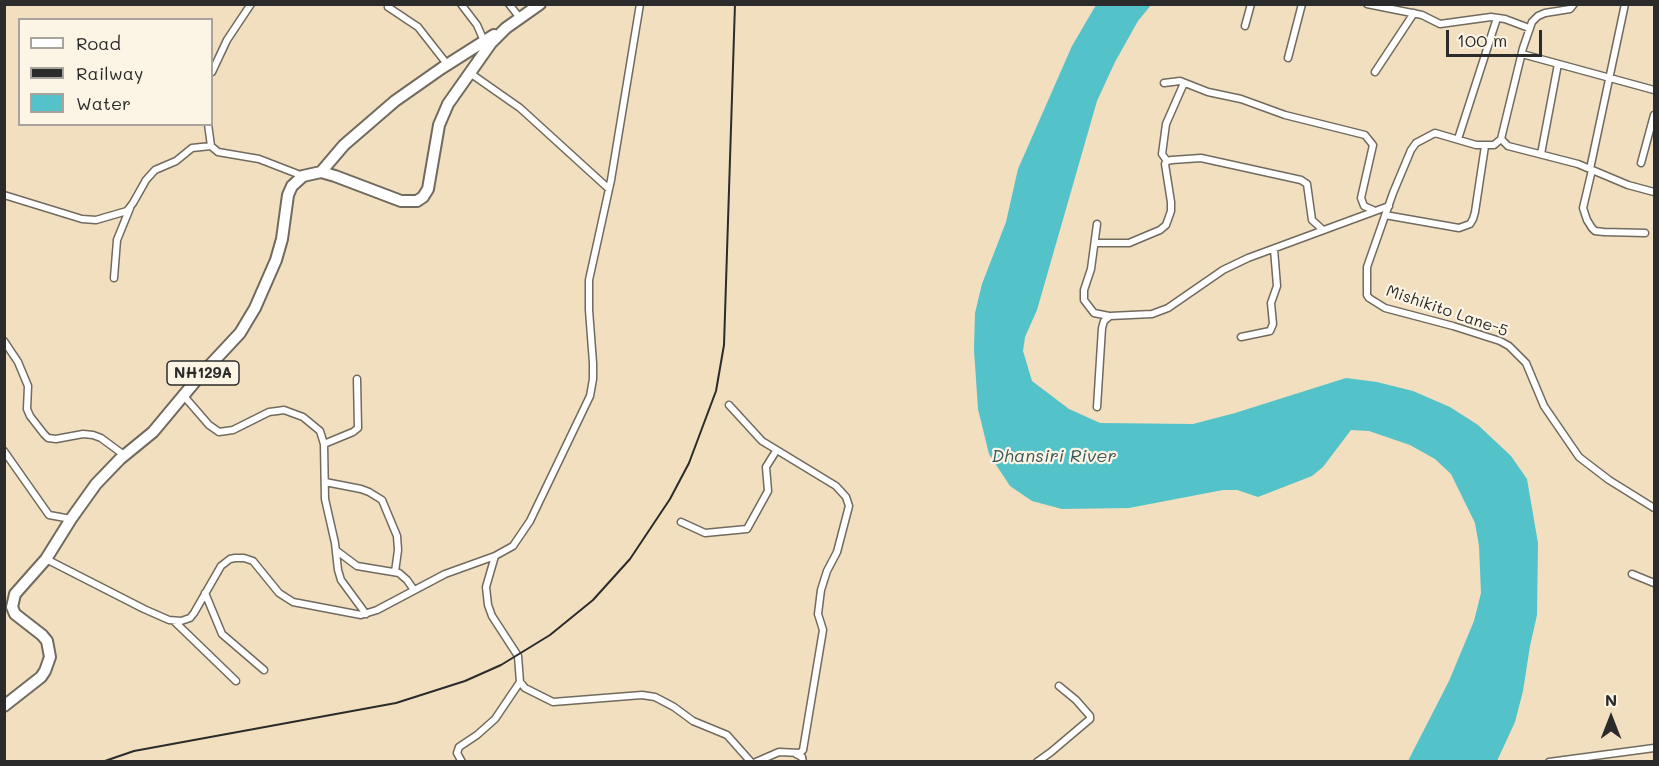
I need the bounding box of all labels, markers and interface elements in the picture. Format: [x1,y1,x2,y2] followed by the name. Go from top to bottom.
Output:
[18,18,213,126] legend
[1449,18,1545,56] scale bar
[1457,28,1507,52] text: 100 m
[76,31,121,55] text: Road
[76,61,143,85] text: Railway
[76,91,131,115] text: Water
[1384,281,1510,341] street label: Mishikito Lane-5
[167,361,239,385] road number: NH129A
[991,445,1117,467] water label: Dhansiri River
[1581,688,1641,748] north arrow
[1605,689,1617,710] text: N

